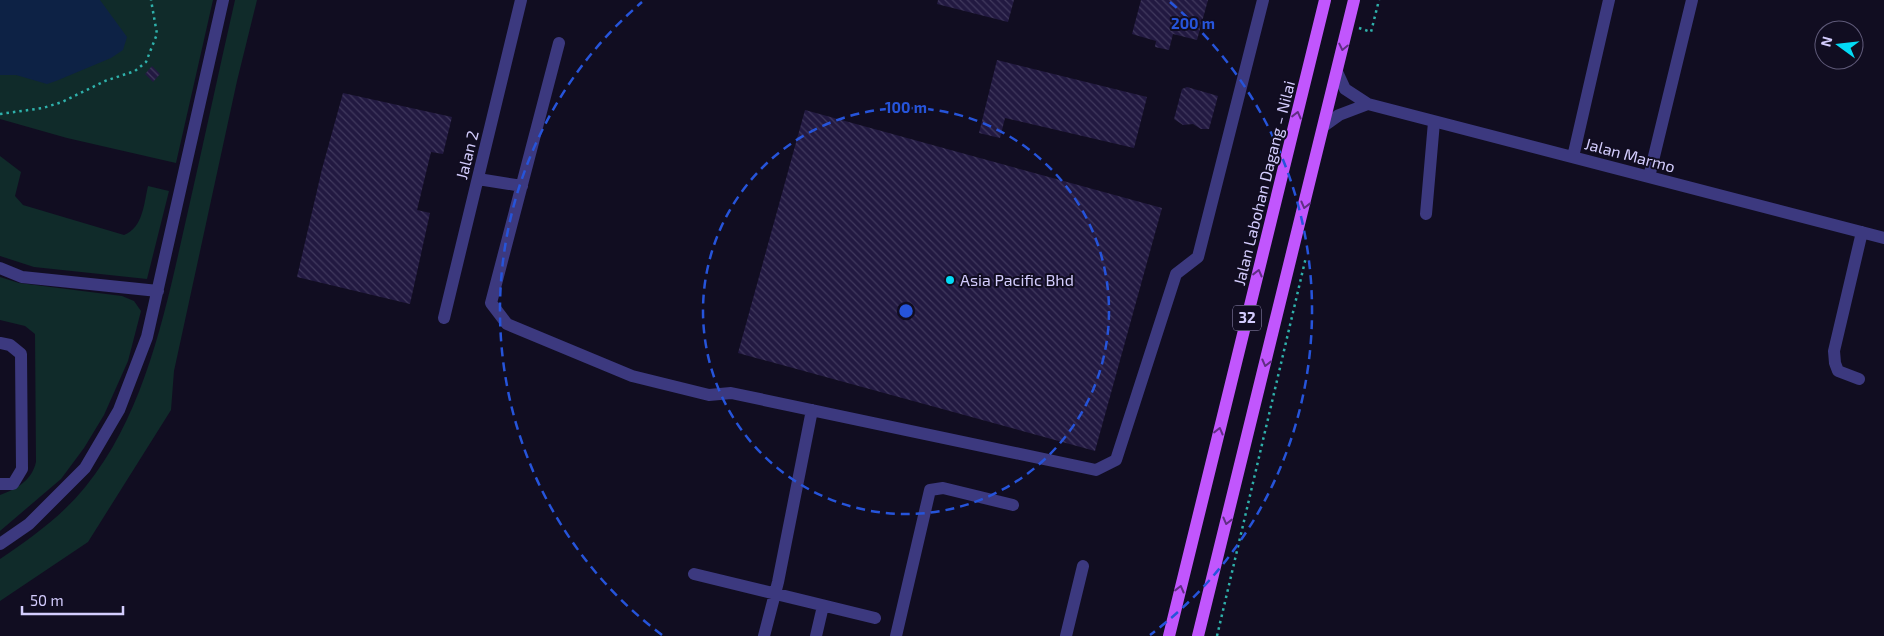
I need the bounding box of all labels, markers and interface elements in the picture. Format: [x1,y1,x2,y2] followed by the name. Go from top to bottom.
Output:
[1171,14,1215,32] text: 200 m
[1814,20,1864,70] north arrow
[1816,34,1835,49] text: N
[1338,43,1349,52] one-way arrow
[1229,79,1298,287] street label: Jalan Labohan Dagang ‒ Nilai
[885,98,927,116] text: 100 m
[1291,111,1302,120] one-way arrow
[451,129,482,181] street label: Jalan 2
[1583,133,1677,176] street label: Jalan Marmo
[1300,201,1311,210] one-way arrow
[1252,269,1263,278] one-way arrow
[960,270,1074,289] place label: Asia Pacific Bhd
[944,274,956,286] marker: Asia Pacific Bhd
[897,302,915,320] centre of rings
[1233,306,1261,330] road number: 32
[1261,359,1272,368] one-way arrow
[1213,426,1224,435] one-way arrow
[1222,516,1233,525] one-way arrow
[22,584,124,616] scale bar
[1174,584,1185,593] one-way arrow
[30,591,64,609] text: 50 m

